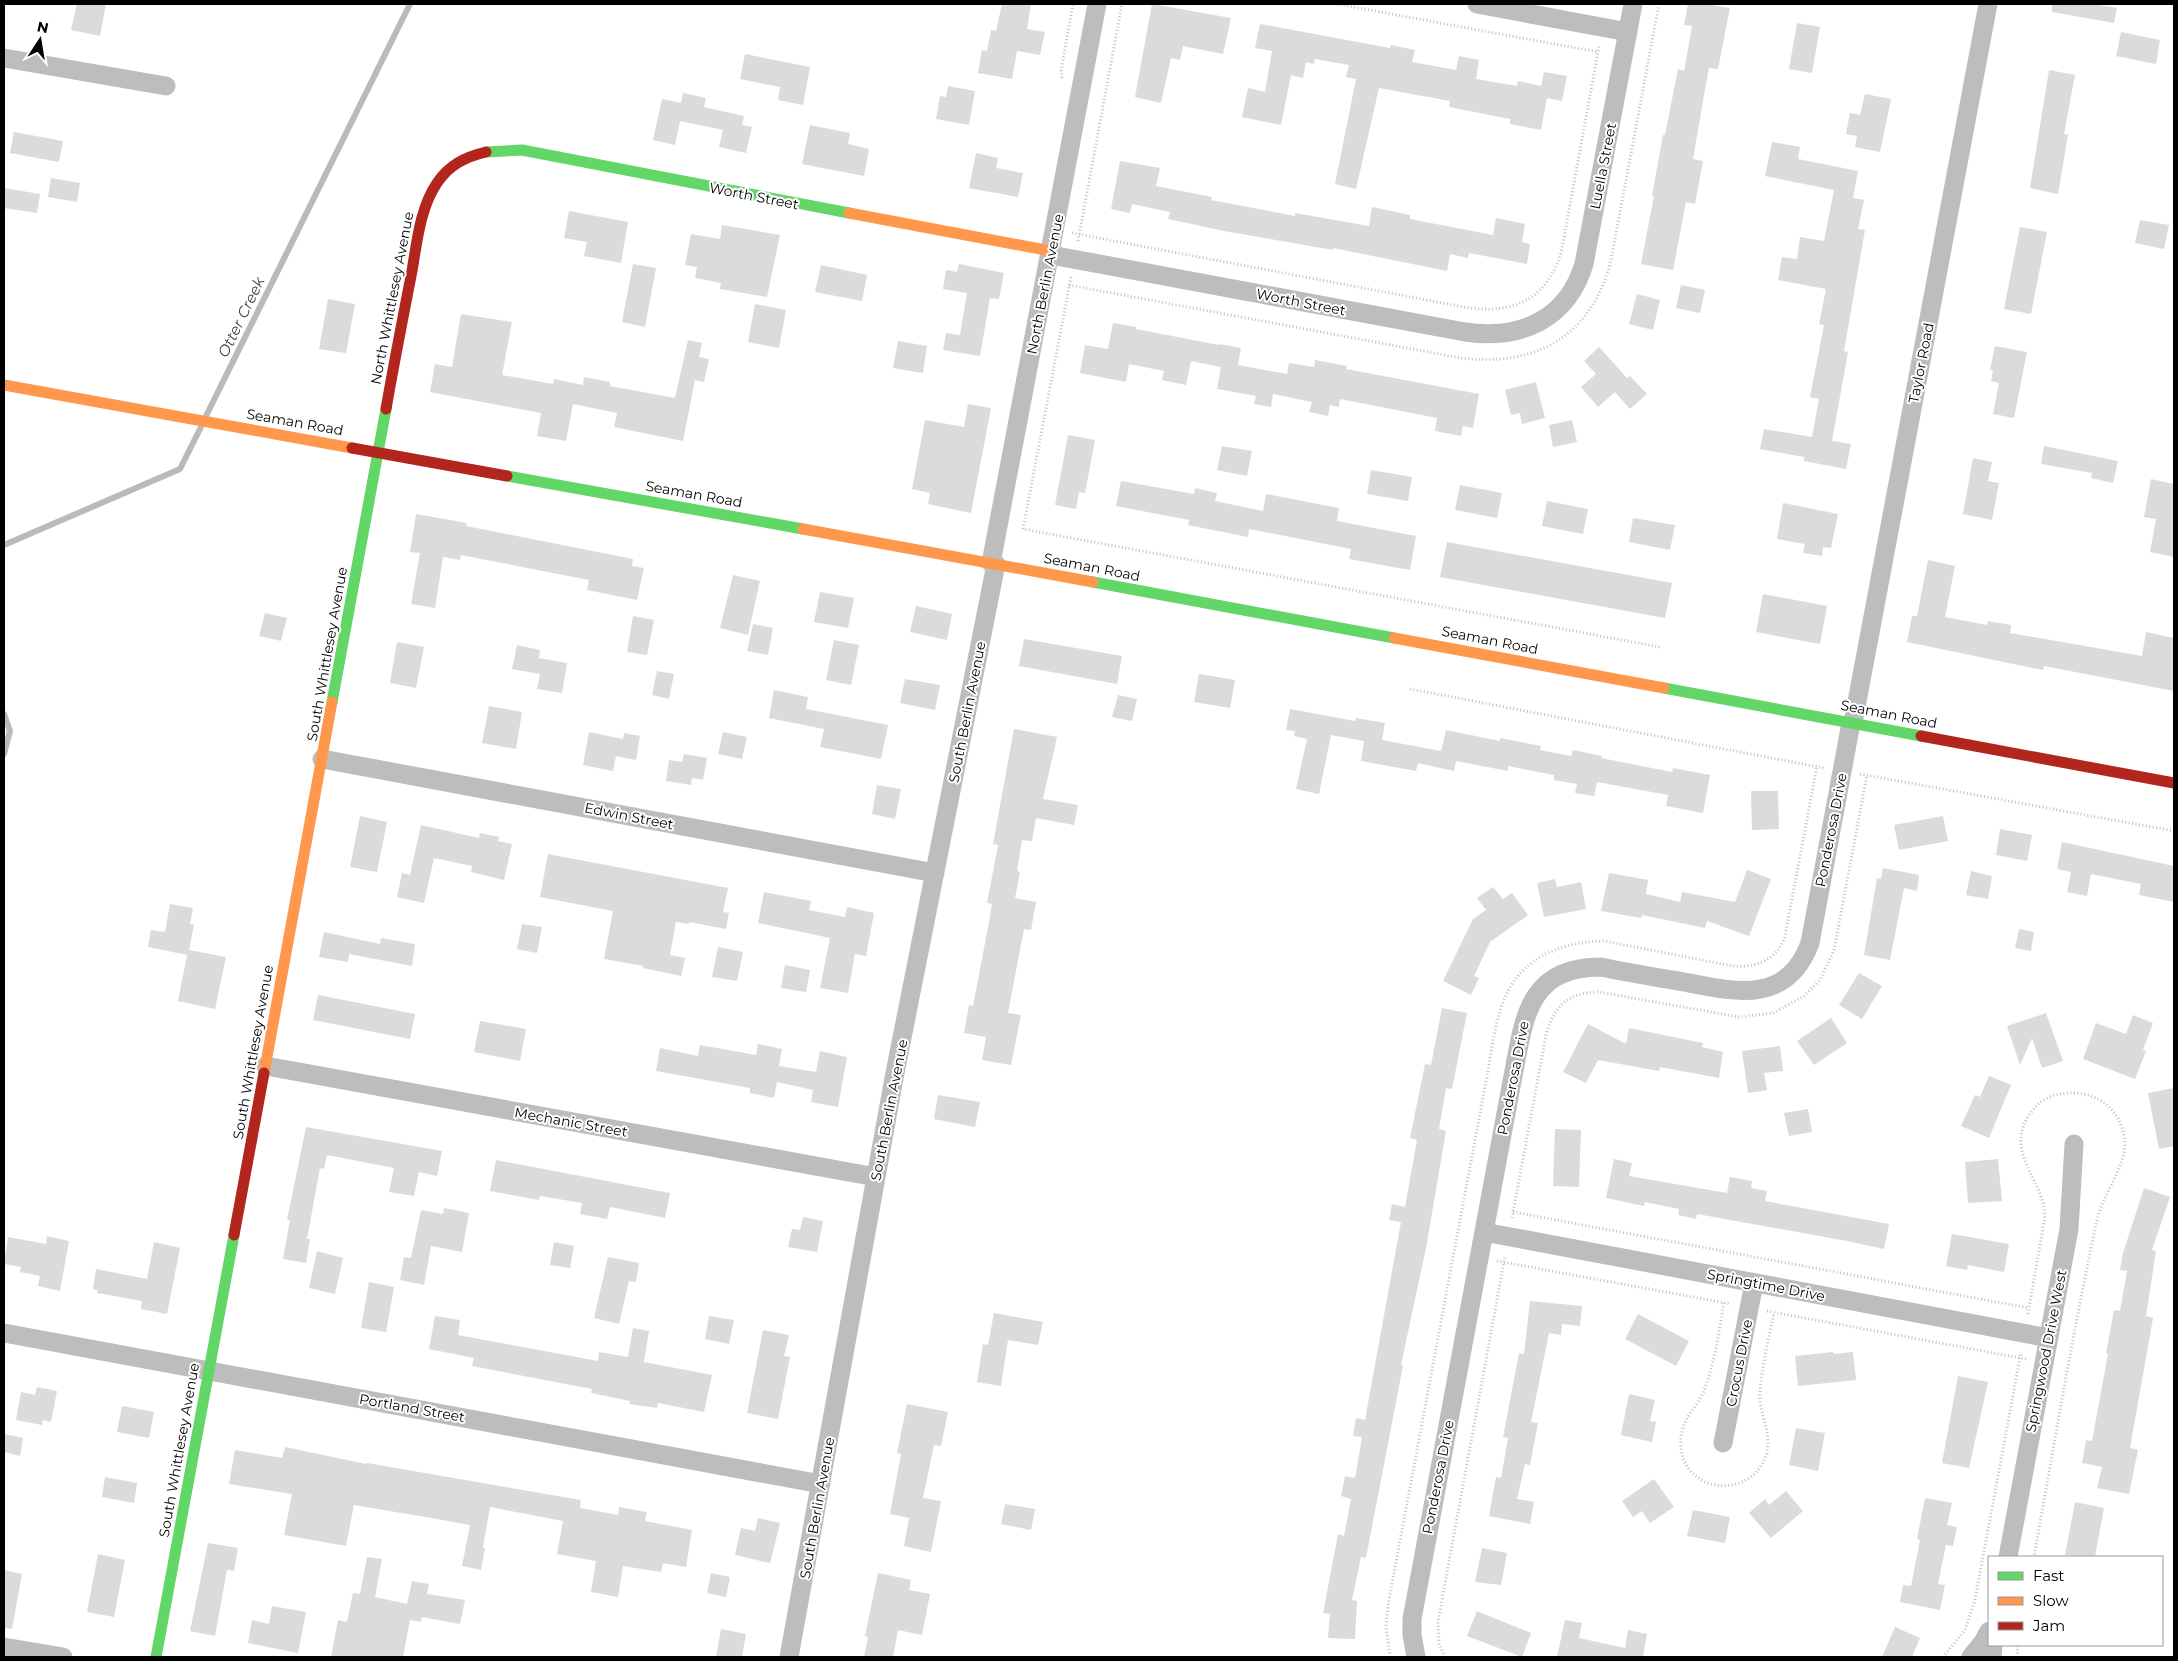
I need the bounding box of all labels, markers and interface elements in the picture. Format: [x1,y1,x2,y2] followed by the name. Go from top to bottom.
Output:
[15,15,65,65] north arrow
[35,17,50,37] text: N
[1586,121,1620,211] street label: Luella Street
[708,179,800,214] street label: Worth Street
[366,210,418,386] street label: North Whittlesey Avenue
[1023,212,1067,356] street label: North Berlin Avenue
[213,273,269,360] water label: Otter Creek
[1255,285,1347,320] street label: Worth Street
[1904,321,1938,405] street label: Taylor Road
[245,405,345,439] street label: Seaman Road
[644,477,744,511] street label: Seaman Road
[1042,549,1142,585] street label: Seaman Road
[303,565,351,743] street label: South Whittlesey Avenue
[1440,622,1540,658] street label: Seaman Road
[944,640,990,784] street label: South Berlin Avenue
[1839,696,1939,732] street label: Seaman Road
[1811,771,1851,889] street label: Ponderosa Drive
[583,799,675,834] street label: Edwin Street
[229,963,277,1141] street label: South Whittlesey Avenue
[1493,1019,1533,1137] street label: Ponderosa Drive
[866,1038,912,1182] street label: South Berlin Avenue
[513,1103,629,1141] street label: Mechanic Street
[1706,1265,1826,1305] street label: Springtime Drive
[2021,1268,2071,1434] street label: Springwood Drive West
[1722,1318,1756,1408] street label: Crocus Drive
[155,1361,203,1539] street label: South Whittlesey Avenue
[358,1390,467,1426] street label: Portland Street
[1418,1418,1458,1536] street label: Ponderosa Drive
[796,1436,838,1580] street label: South Berlin Avenue
[1988,1556,2163,1646] legend
[2033,1566,2064,1585] text: Fast
[2033,1591,2069,1610] text: Slow
[2032,1616,2065,1635] text: Jam

